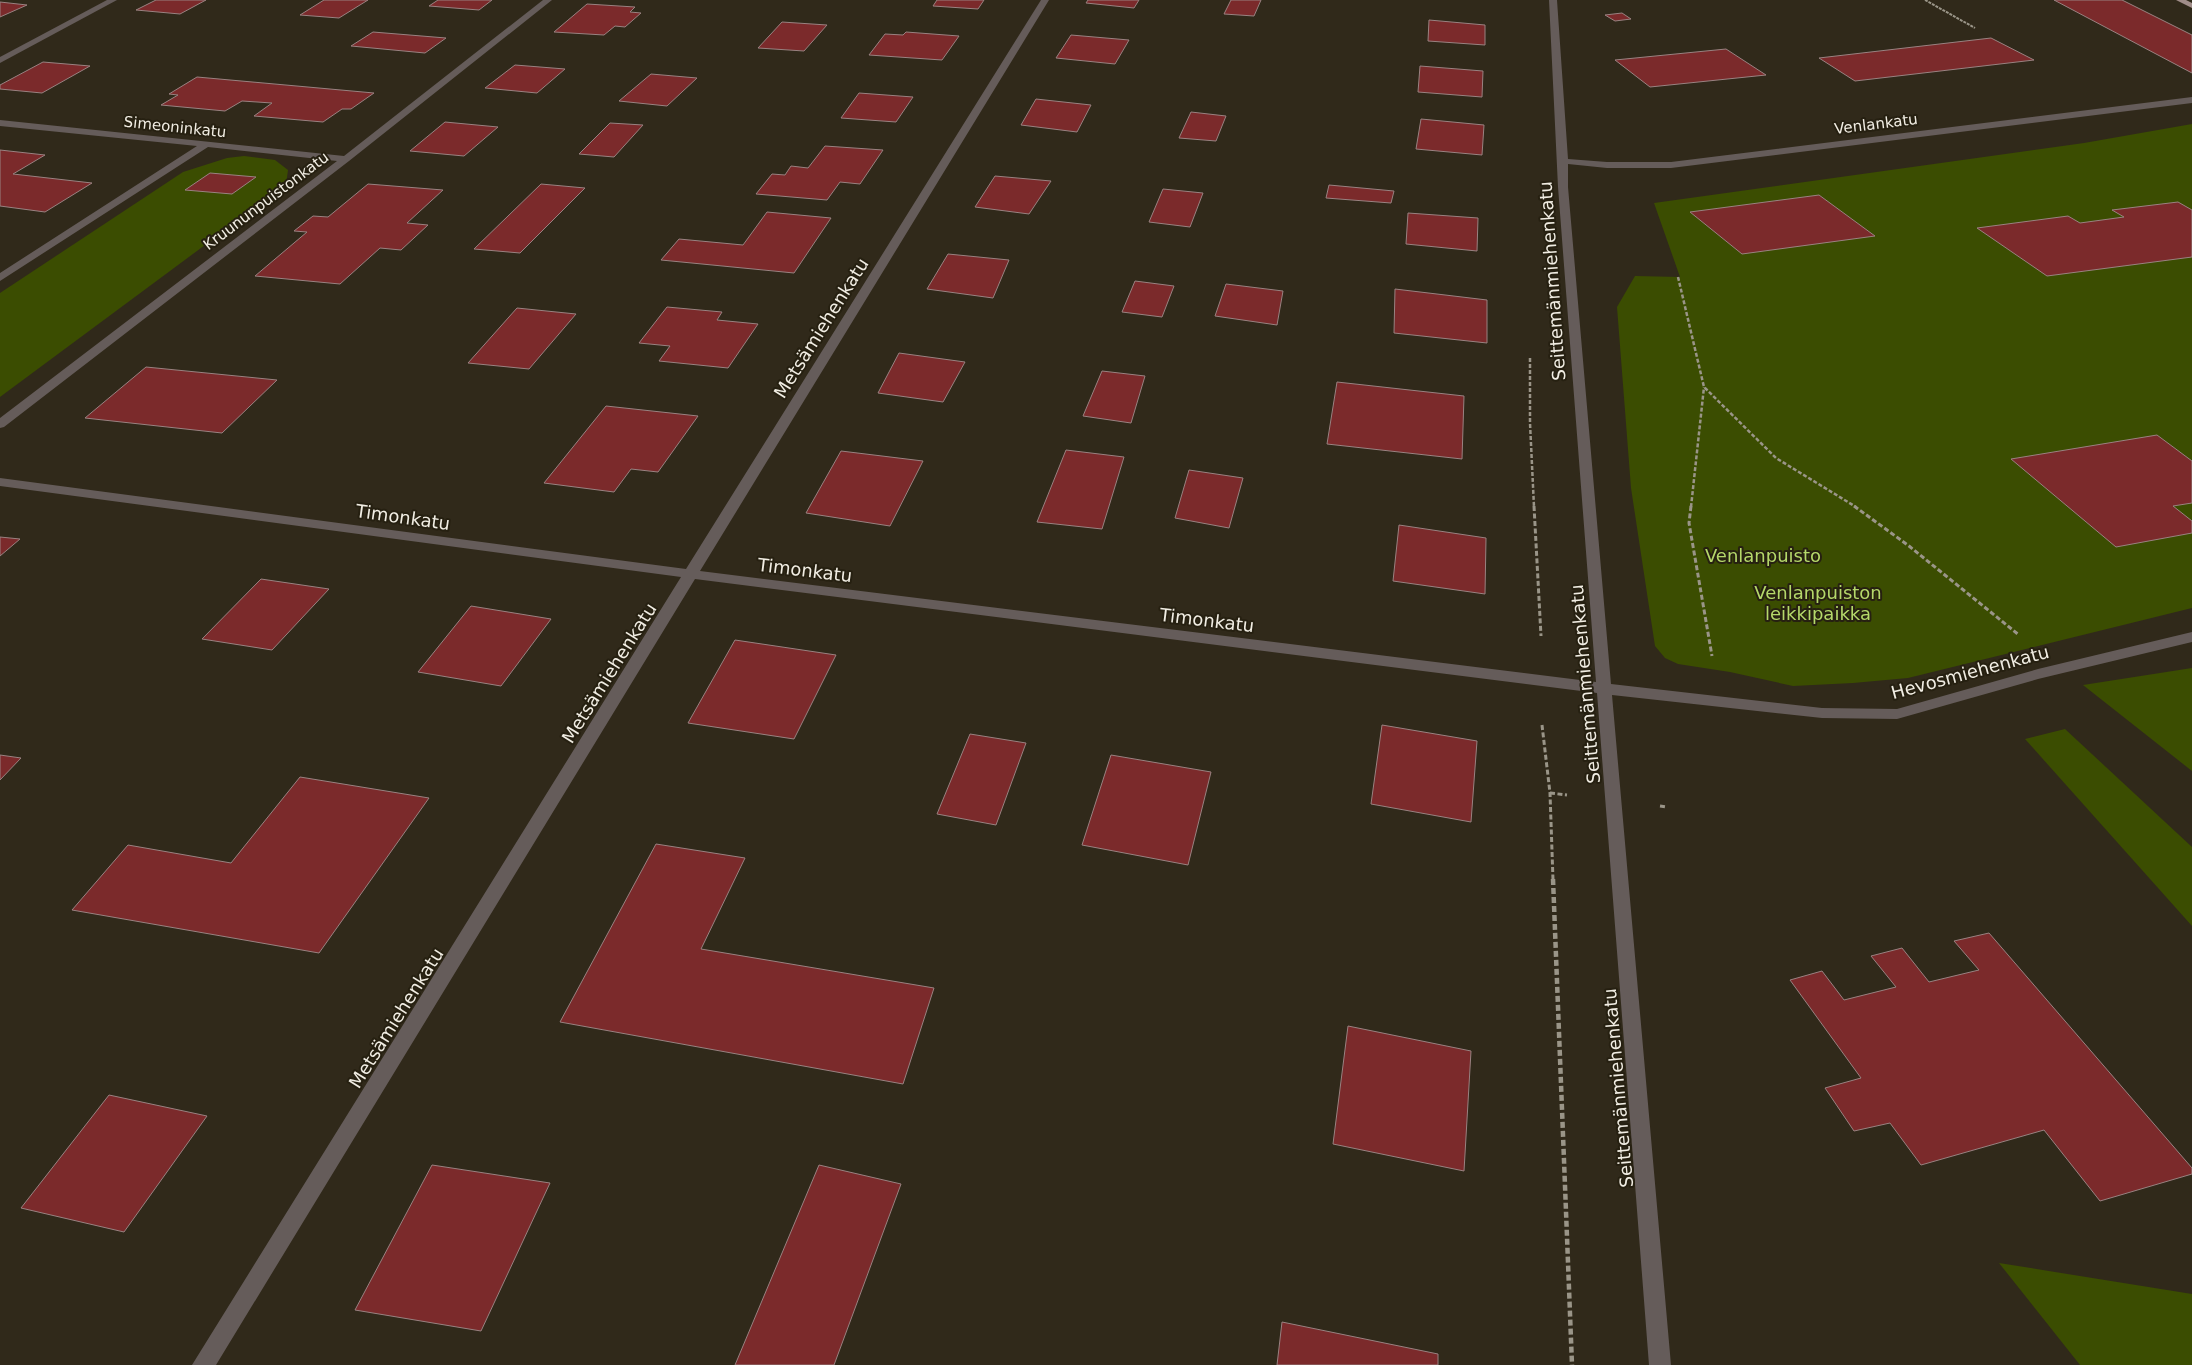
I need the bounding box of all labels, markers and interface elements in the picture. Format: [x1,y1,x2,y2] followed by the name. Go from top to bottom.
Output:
[1833,110,1919,138] street label: Venlankatu
[123,113,227,141] street label: Simeoninkatu
[200,148,332,254] street label: Kruununpuistonkatu
[1535,181,1569,381] street label: Seittemänmiehenkatu
[769,254,873,402] street label: Metsämiehenkatu
[354,500,452,534] street label: Timonkatu
[1705,545,1821,566] park label: Venlanpuisto
[756,554,853,586] street label: Timonkatu
[1754,582,1882,624] park label: Venlanpuiston leikkipaikka
[1566,584,1604,784] street label: Seittemänmiehenkatu
[557,599,661,747] street label: Metsämiehenkatu
[1158,604,1255,636] street label: Timonkatu
[1889,641,2051,703] street label: Hevosmiehenkatu
[344,944,448,1092] street label: Metsämiehenkatu
[1599,988,1637,1188] street label: Seittemänmiehenkatu

